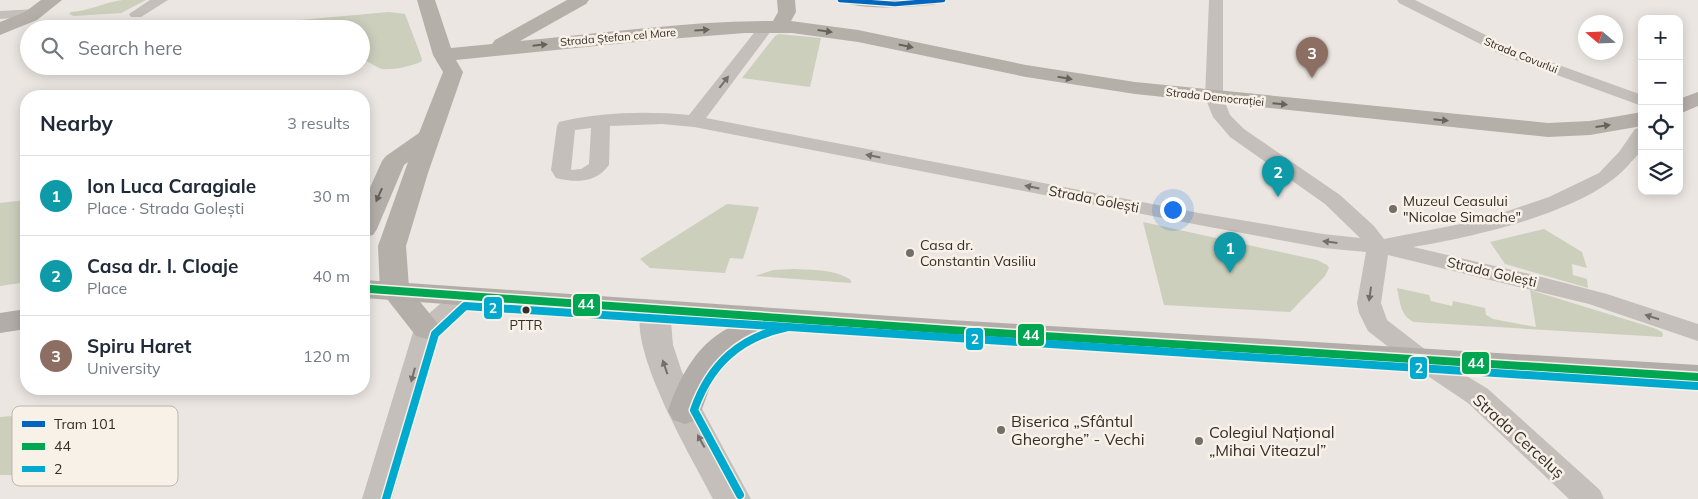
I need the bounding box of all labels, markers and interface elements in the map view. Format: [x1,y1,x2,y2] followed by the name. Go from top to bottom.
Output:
[1578,15,1623,60] north arrow
[1638,15,1683,195] map controls
[1638,15,1683,60] button: +
[20,20,370,75] search box
[559,25,677,50] street label: Strada Ștefan cel Mare
[695,26,711,34] one-way arrow
[818,28,834,36] one-way arrow
[38,34,66,62] icon: search
[1482,34,1560,76] street label: Strada Covurlui
[78,36,182,60] text: Search here
[1296,37,1328,78] pin: 3
[533,41,549,49] one-way arrow
[898,43,914,51] one-way arrow
[1638,60,1683,105] button: −
[719,75,729,89] one-way arrow
[1057,75,1073,83] one-way arrow
[1165,85,1265,110] street label: Strada Democrației
[1272,100,1288,108] one-way arrow
[1638,105,1683,150] button: locate
[40,110,113,136] text: Nearby
[287,113,350,133] text: 3 results
[1434,116,1450,124] one-way arrow
[1596,121,1612,129] one-way arrow
[1638,150,1683,195] button: layers
[865,152,880,160] one-way arrow
[1262,156,1294,197] pin: 2
[87,174,256,198] text: Ion Luca Caragiale
[1047,181,1141,217] street label: Strada Golești
[1025,183,1040,191] one-way arrow
[51,186,61,206] text: 1
[313,186,350,206] text: 30 m
[375,188,383,202] one-way arrow
[1403,192,1521,226] place label: Muzeul Ceasului "Nicolae Simache"
[1160,197,1186,223] your location
[87,198,244,218] text: Place · Strada Golești
[1387,203,1399,215] marker: Muzeul Ceasului "Nicolae Simache"
[1214,232,1246,273] pin: 1
[920,236,1036,270] place label: Casa dr. Constantin Vasiliu
[1321,238,1337,246] one-way arrow
[904,247,916,259] marker: Casa dr. Constantin Vasiliu
[1445,253,1539,291] street label: Strada Golești
[87,254,238,278] text: Casa dr. I. Cloaje
[51,266,61,286] text: 2
[313,266,350,286] text: 40 m
[87,278,127,298] text: Place
[1366,287,1374,303] one-way arrow
[572,293,601,317] line badge: 44
[578,295,595,313] text: 44
[483,296,503,320] line badge: 2
[489,299,497,317] text: 2
[521,305,531,315] marker: PTTR
[1644,312,1659,320] one-way arrow
[509,317,543,333] place label: PTTR
[1017,323,1045,347] line badge: 44
[1023,326,1040,344] text: 44
[965,327,984,351] line badge: 2
[971,330,979,348] text: 2
[87,334,191,358] text: Spiru Haret
[51,346,61,366] text: 3
[303,346,350,366] text: 120 m
[1461,351,1490,375] line badge: 44
[1468,354,1485,372] text: 44
[1409,356,1428,380] line badge: 2
[87,358,161,378] text: University
[661,359,669,374] one-way arrow
[1415,359,1423,377] text: 2
[408,368,416,383] one-way arrow
[1469,390,1569,482] street label: Strada Cerceluș
[12,406,178,486] legend
[1011,411,1144,449] place label: Biserica „Sfântul Gheorghe” - Vechi
[54,415,116,433] text: Tram 101
[1209,422,1335,460] place label: Colegiul Național „Mihai Viteazul”
[995,424,1007,436] marker: Biserica „Sfântul Gheorghe” - Vechi
[697,433,705,448] one-way arrow
[1193,435,1205,447] marker: Colegiul Național „Mihai Viteazul”
[54,437,71,455] text: 44
[54,460,62,478] text: 2

